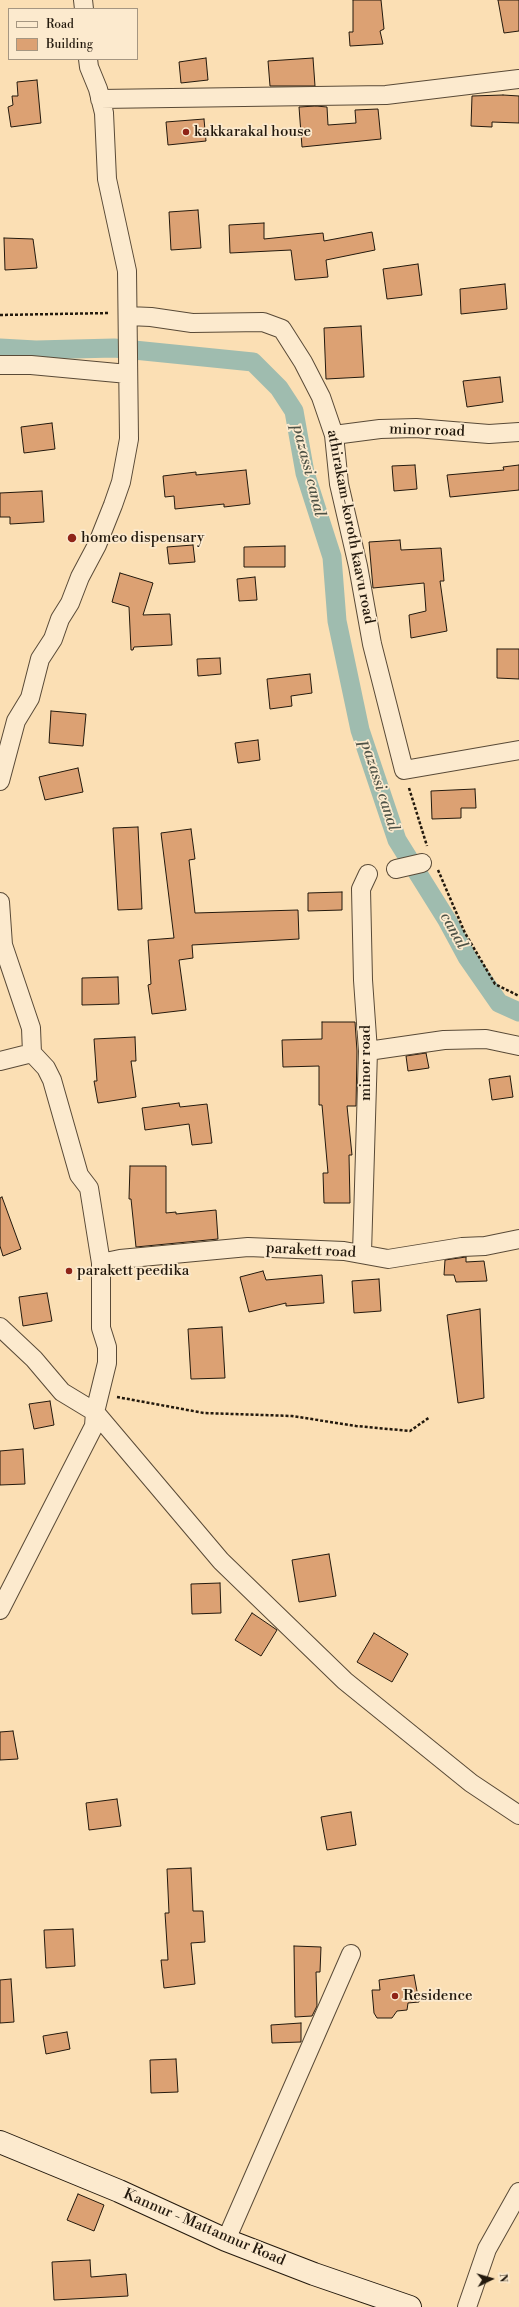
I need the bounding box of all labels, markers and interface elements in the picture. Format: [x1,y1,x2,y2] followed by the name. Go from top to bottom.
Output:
[8,8,138,60] legend
[46,17,74,32] text: Road
[46,37,93,52] text: Building
[194,123,311,141] place label: kakkarakal house
[181,127,191,137] marker: kakkarakal house
[389,421,465,441] street label: minor road
[287,423,329,519] water label: pazassi canal
[322,428,378,626] street label: athirakam-koroth kaavu road
[81,529,204,547] place label: homeo dispensary
[66,532,78,544] marker: homeo dispensary
[355,738,403,834] water label: pazassi canal
[435,909,471,953] water label: canal
[357,1025,375,1101] street label: minor road
[266,1240,356,1262] street label: parakett road
[77,1262,189,1280] place label: parakett peedika
[64,1266,74,1276] marker: parakett peedika
[403,1987,473,2005] place label: Residence
[390,1991,400,2001] marker: Residence
[120,2186,288,2270] street label: Kannur - Mattannur Road
[471,2259,511,2299] north arrow
[496,2273,510,2283] text: N

